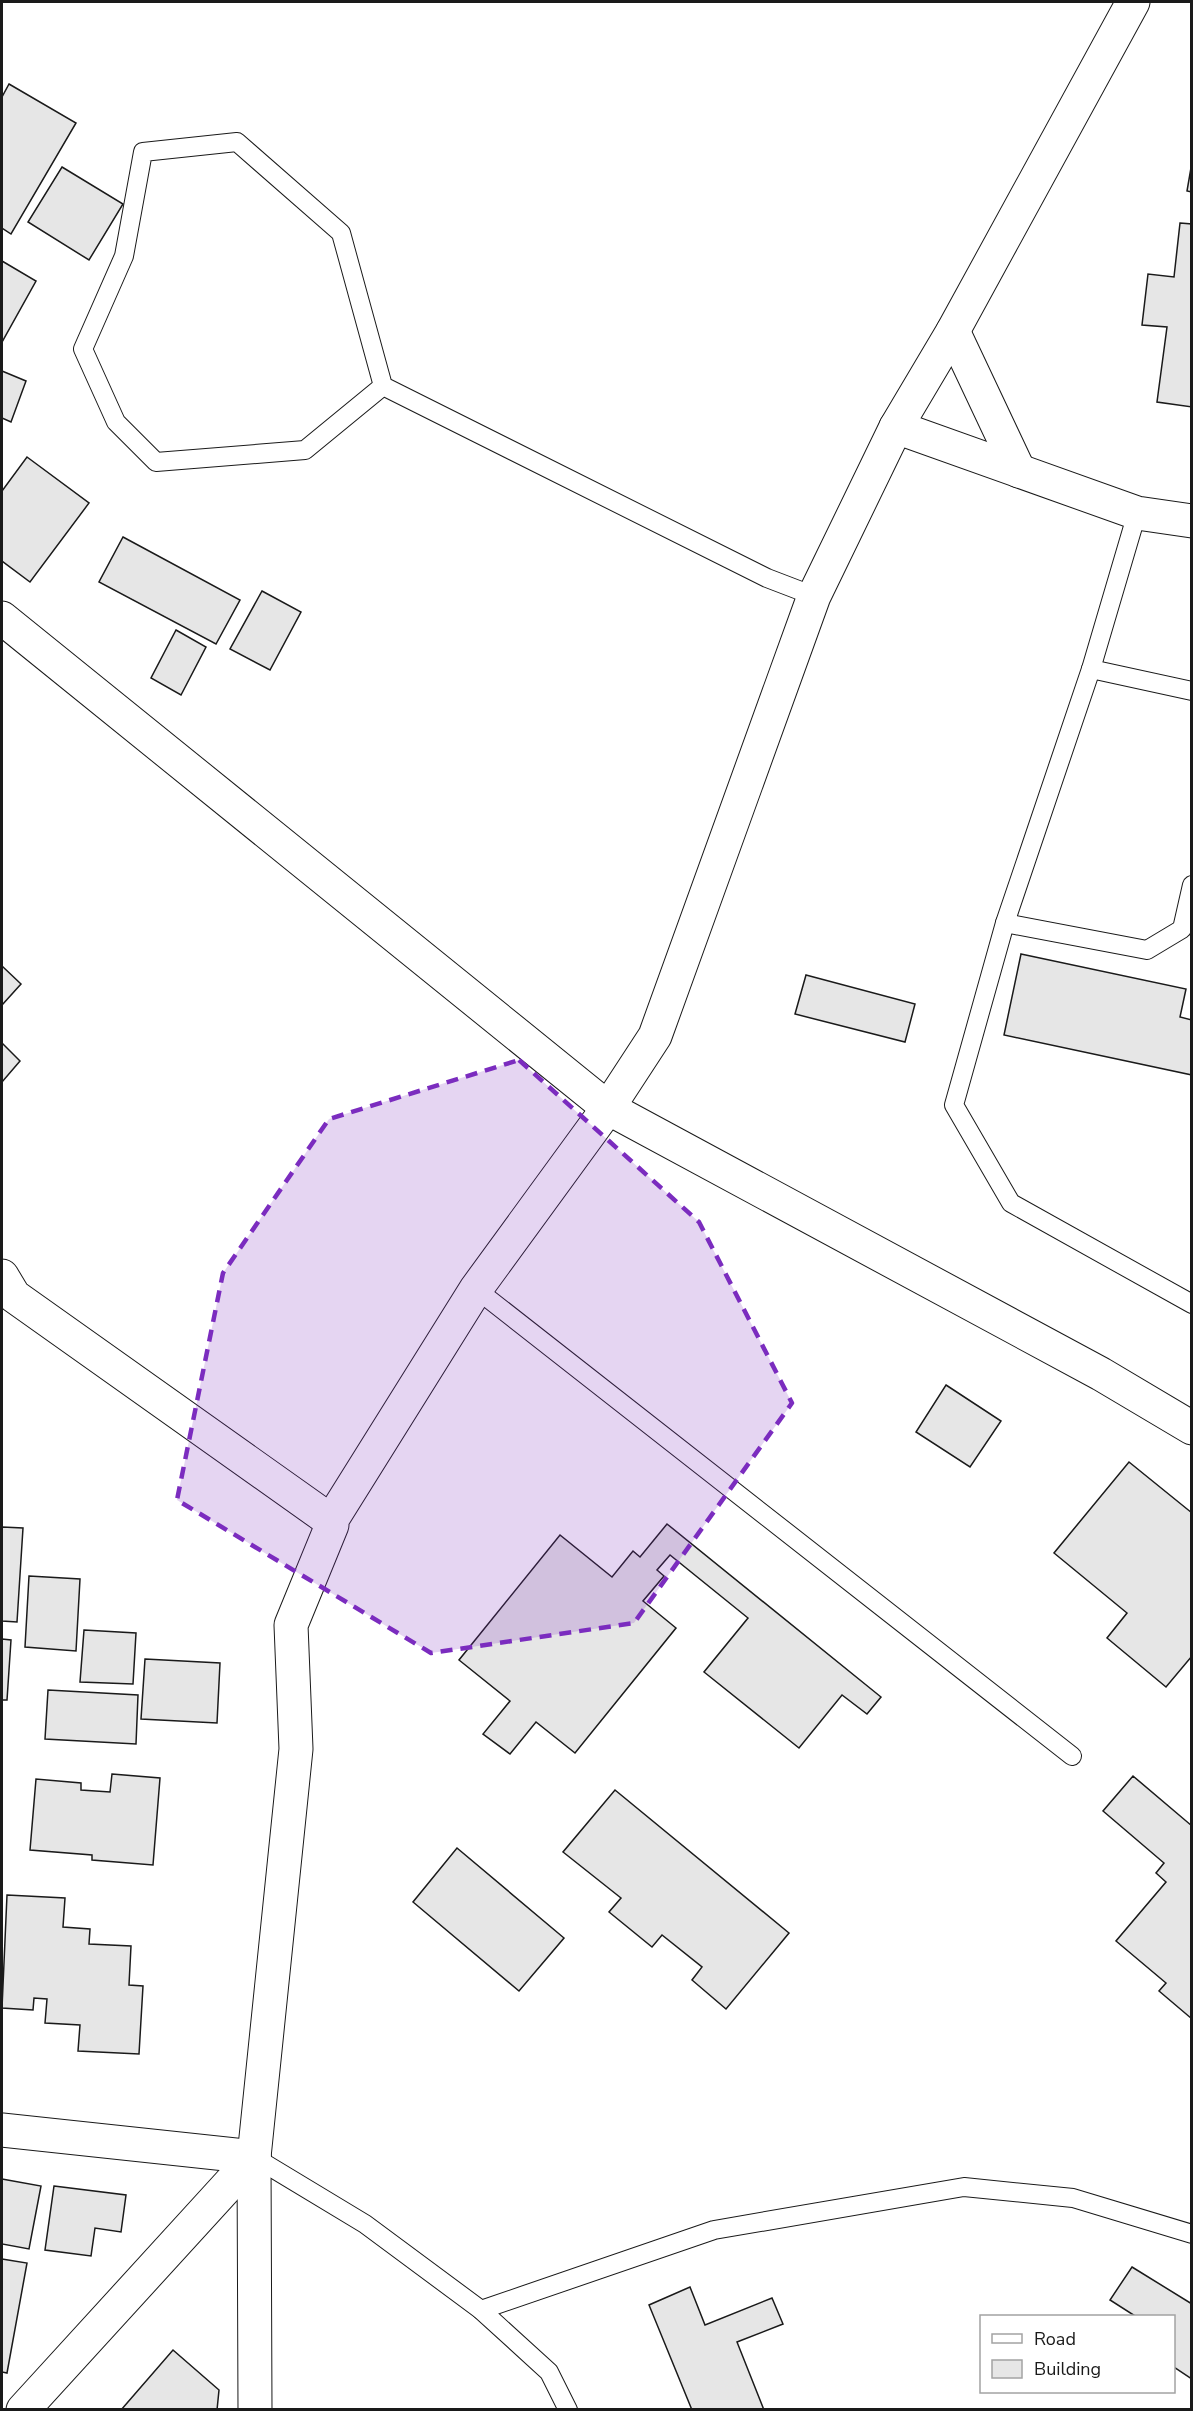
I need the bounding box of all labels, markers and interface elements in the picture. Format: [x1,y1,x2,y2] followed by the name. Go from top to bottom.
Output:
[980,2315,1175,2393] legend
[1034,2327,1076,2351] text: Road
[1034,2357,1101,2381] text: Building

